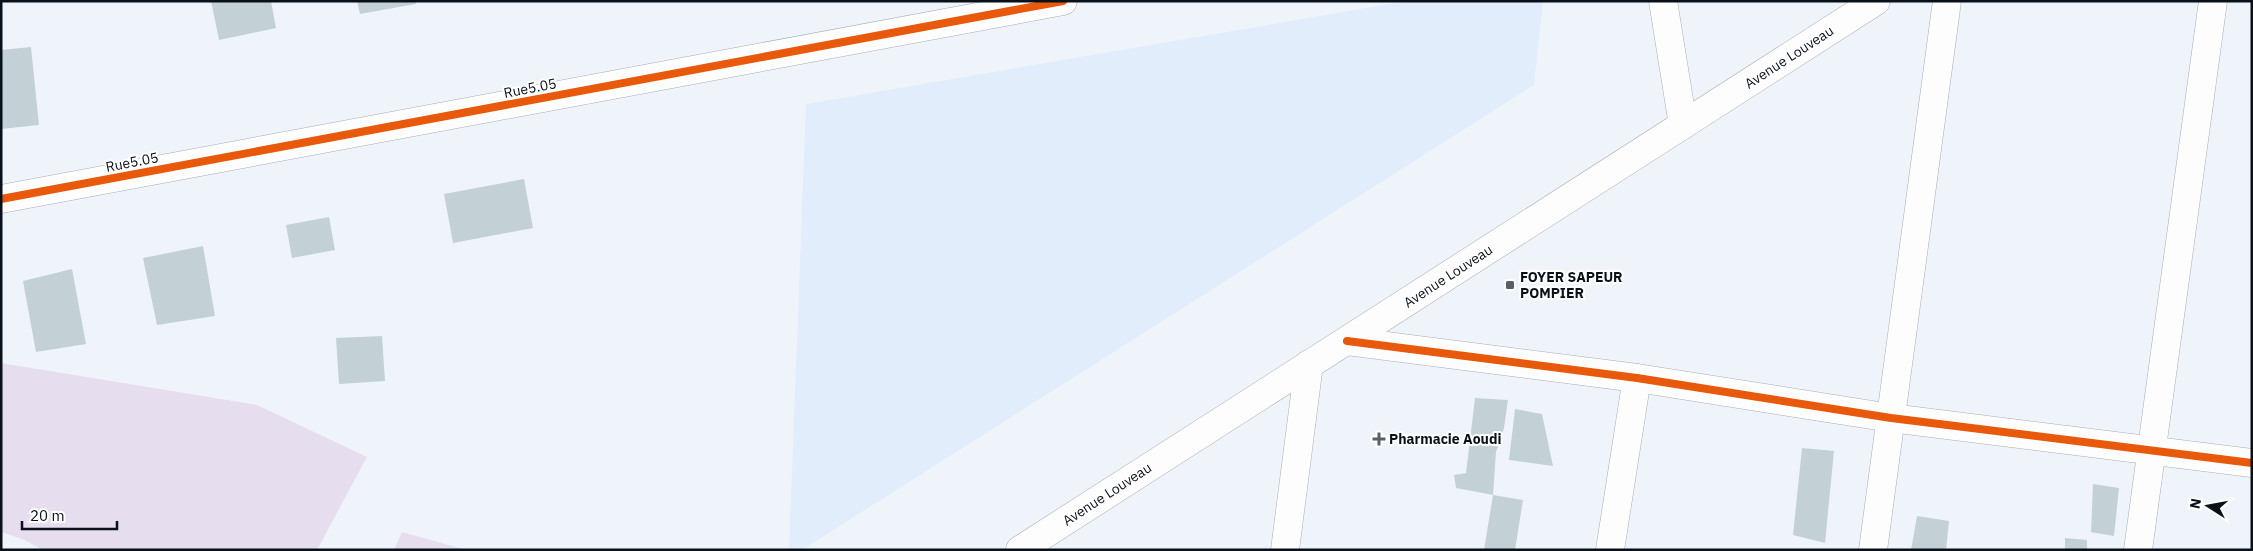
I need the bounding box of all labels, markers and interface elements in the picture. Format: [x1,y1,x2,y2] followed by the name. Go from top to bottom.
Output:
[1741,22,1837,92] street label: Avenue Louveau
[502,74,558,102] street label: Rue5.05
[104,148,160,176] street label: Rue5.05
[1400,241,1496,311] street label: Avenue Louveau
[1520,268,1623,302] place label: FOYER SAPEUR POMPIER
[1504,279,1516,291] marker: FOYER SAPEUR POMPIER
[1389,430,1501,448] place label: Pharmacie Aoudi
[1373,433,1385,445] marker: Pharmacie Aoudi
[1059,459,1155,529] street label: Avenue Louveau
[2183,481,2233,531] north arrow
[2185,497,2205,510] text: N
[22,498,118,530] scale bar
[30,506,65,525] text: 20 m

